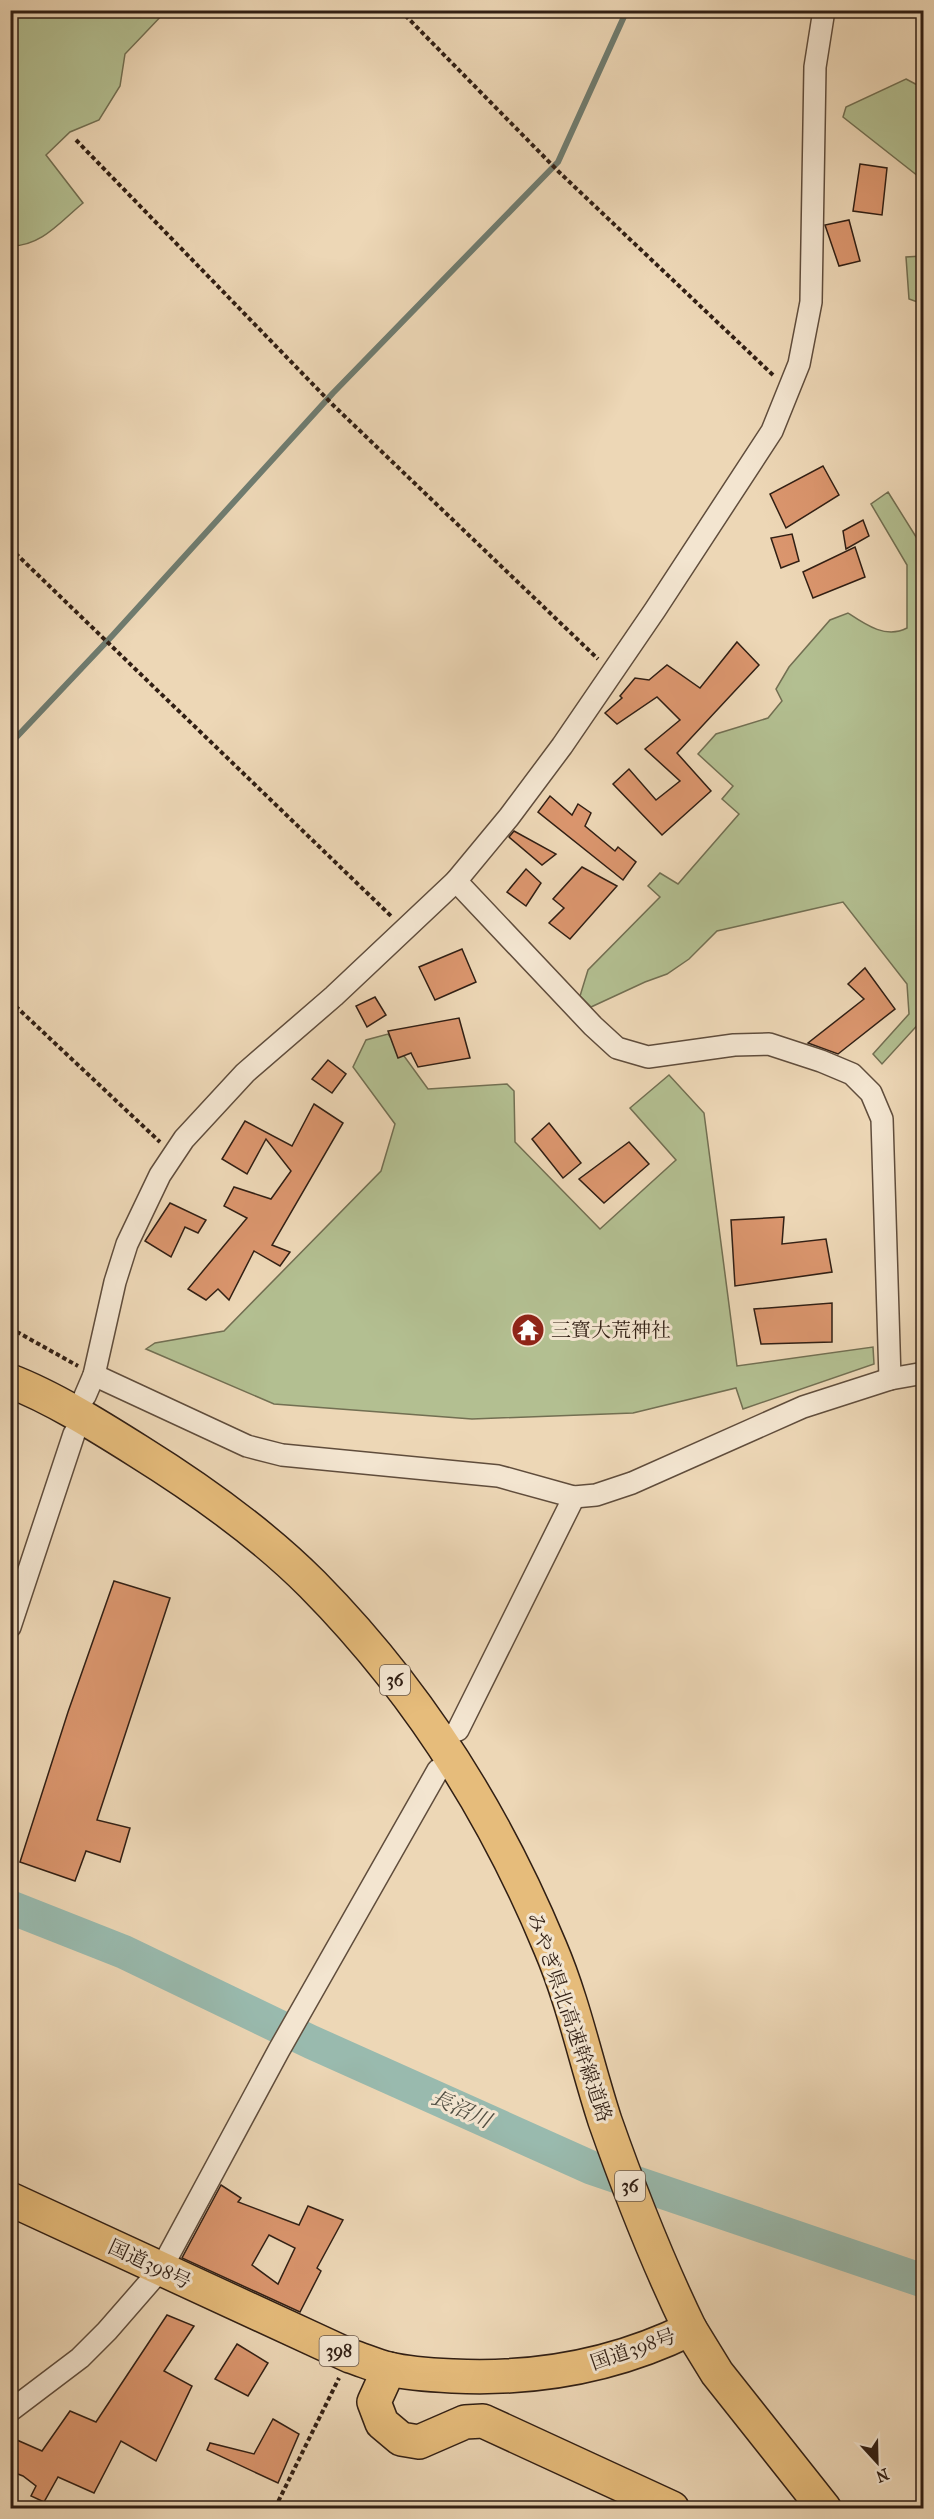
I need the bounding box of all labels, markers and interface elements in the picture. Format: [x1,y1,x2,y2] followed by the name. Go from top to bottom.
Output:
[510,1312,546,1348] temple icon: 三寳大荒神社
[551,1319,671,1342] place label: 三寳大荒神社
[380,1665,410,1695] road number: 36
[523,1909,616,2125] street label: みやぎ県北高速幹線道路
[427,2085,496,2134] water label: 長沼川
[615,2171,645,2201] road number: 36
[105,2235,195,2294] street label: 国道398号
[587,2324,679,2375] street label: 国道398号
[320,2336,358,2366] road number: 398
[847,2432,907,2492] north arrow
[872,2464,892,2487] text: N

